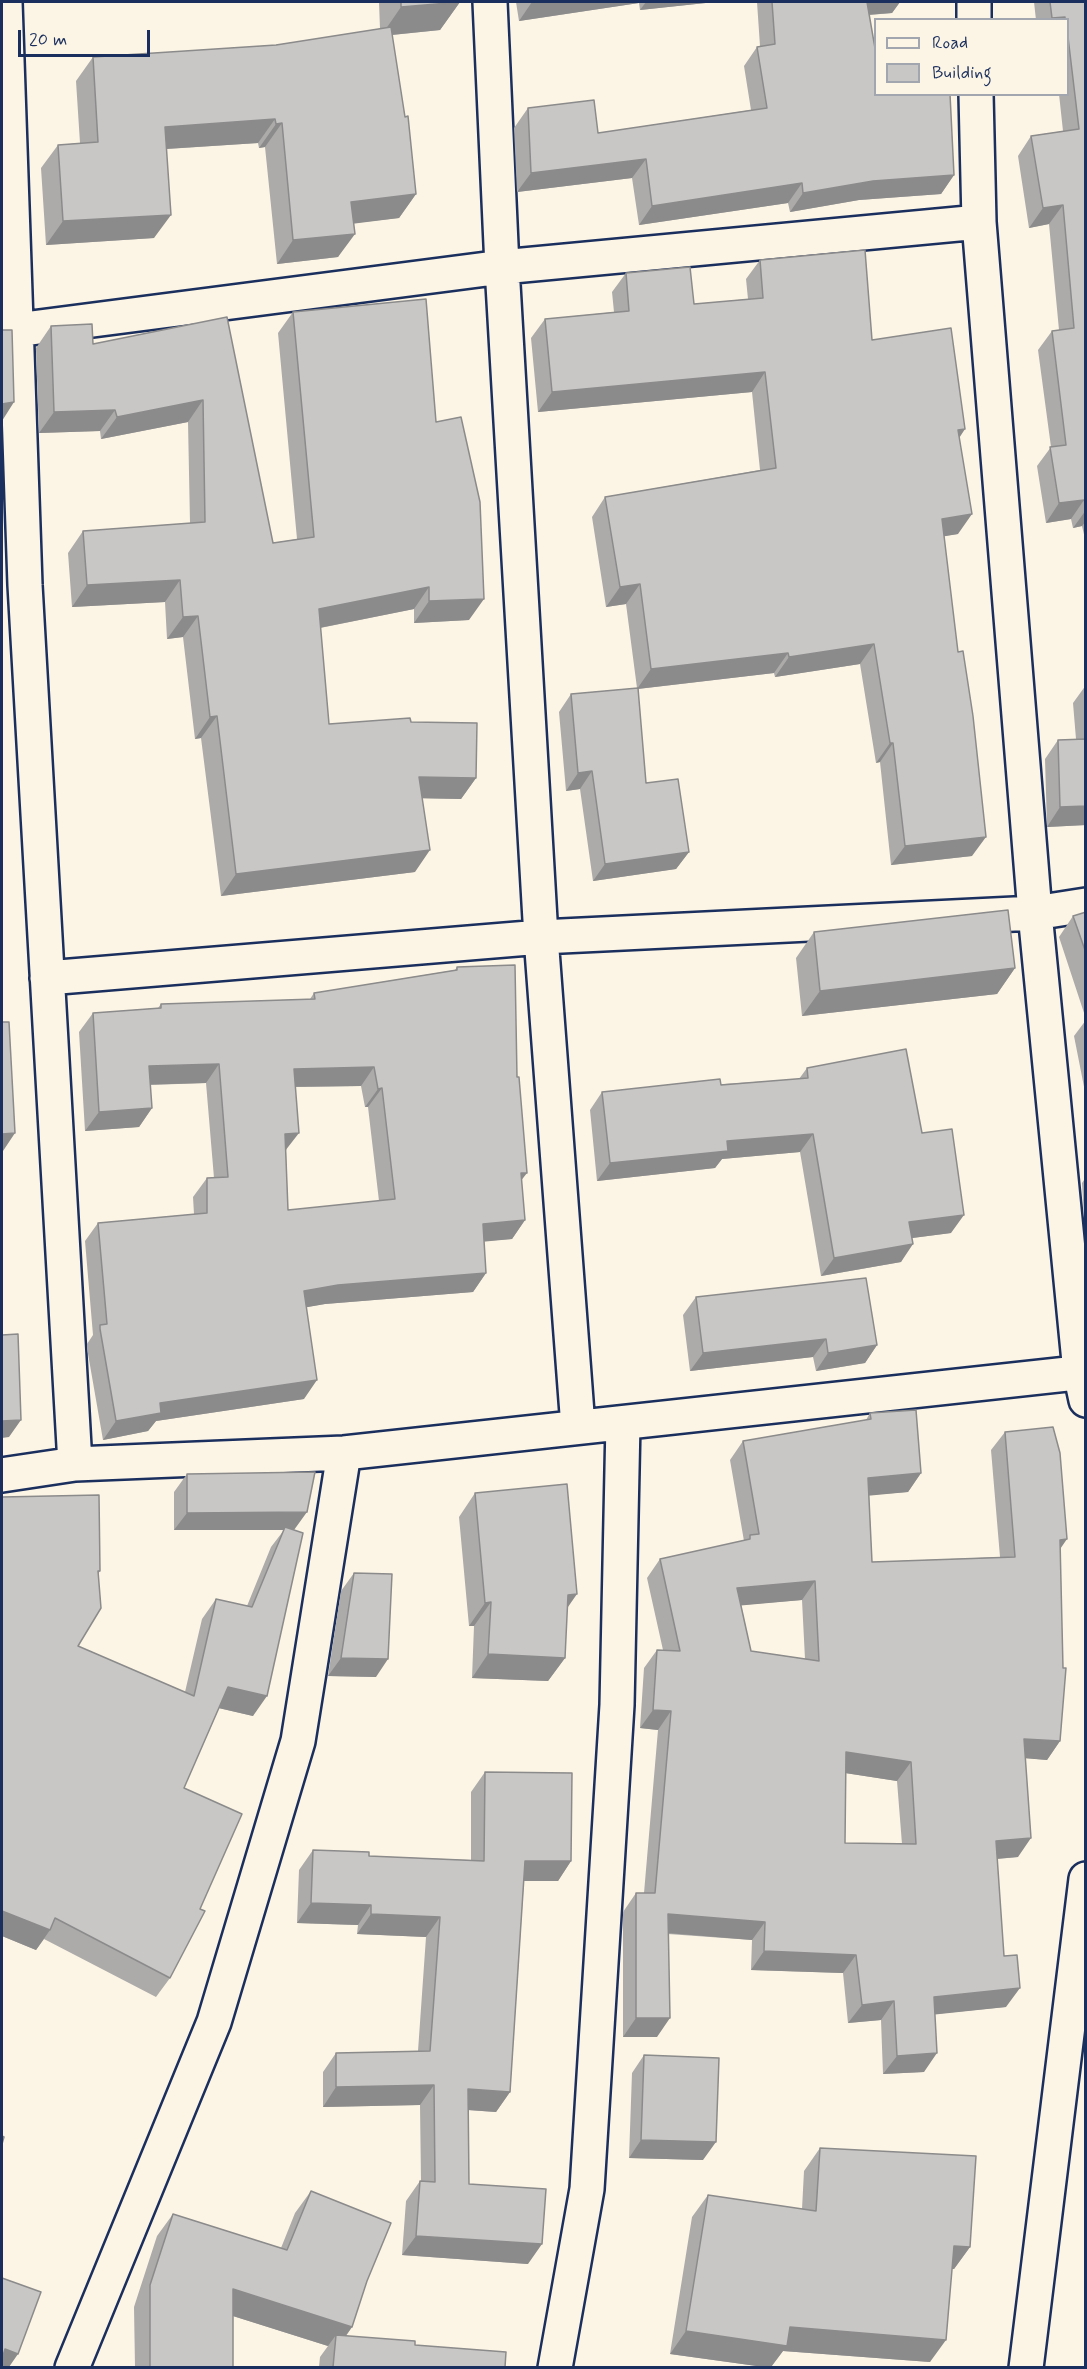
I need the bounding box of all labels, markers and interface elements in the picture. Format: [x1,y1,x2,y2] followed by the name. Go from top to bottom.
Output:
[21,18,153,56] scale bar
[874,18,1069,96] legend
[29,28,67,52] text: 20 m
[932,31,968,55] text: Road
[932,61,992,85] text: Building

